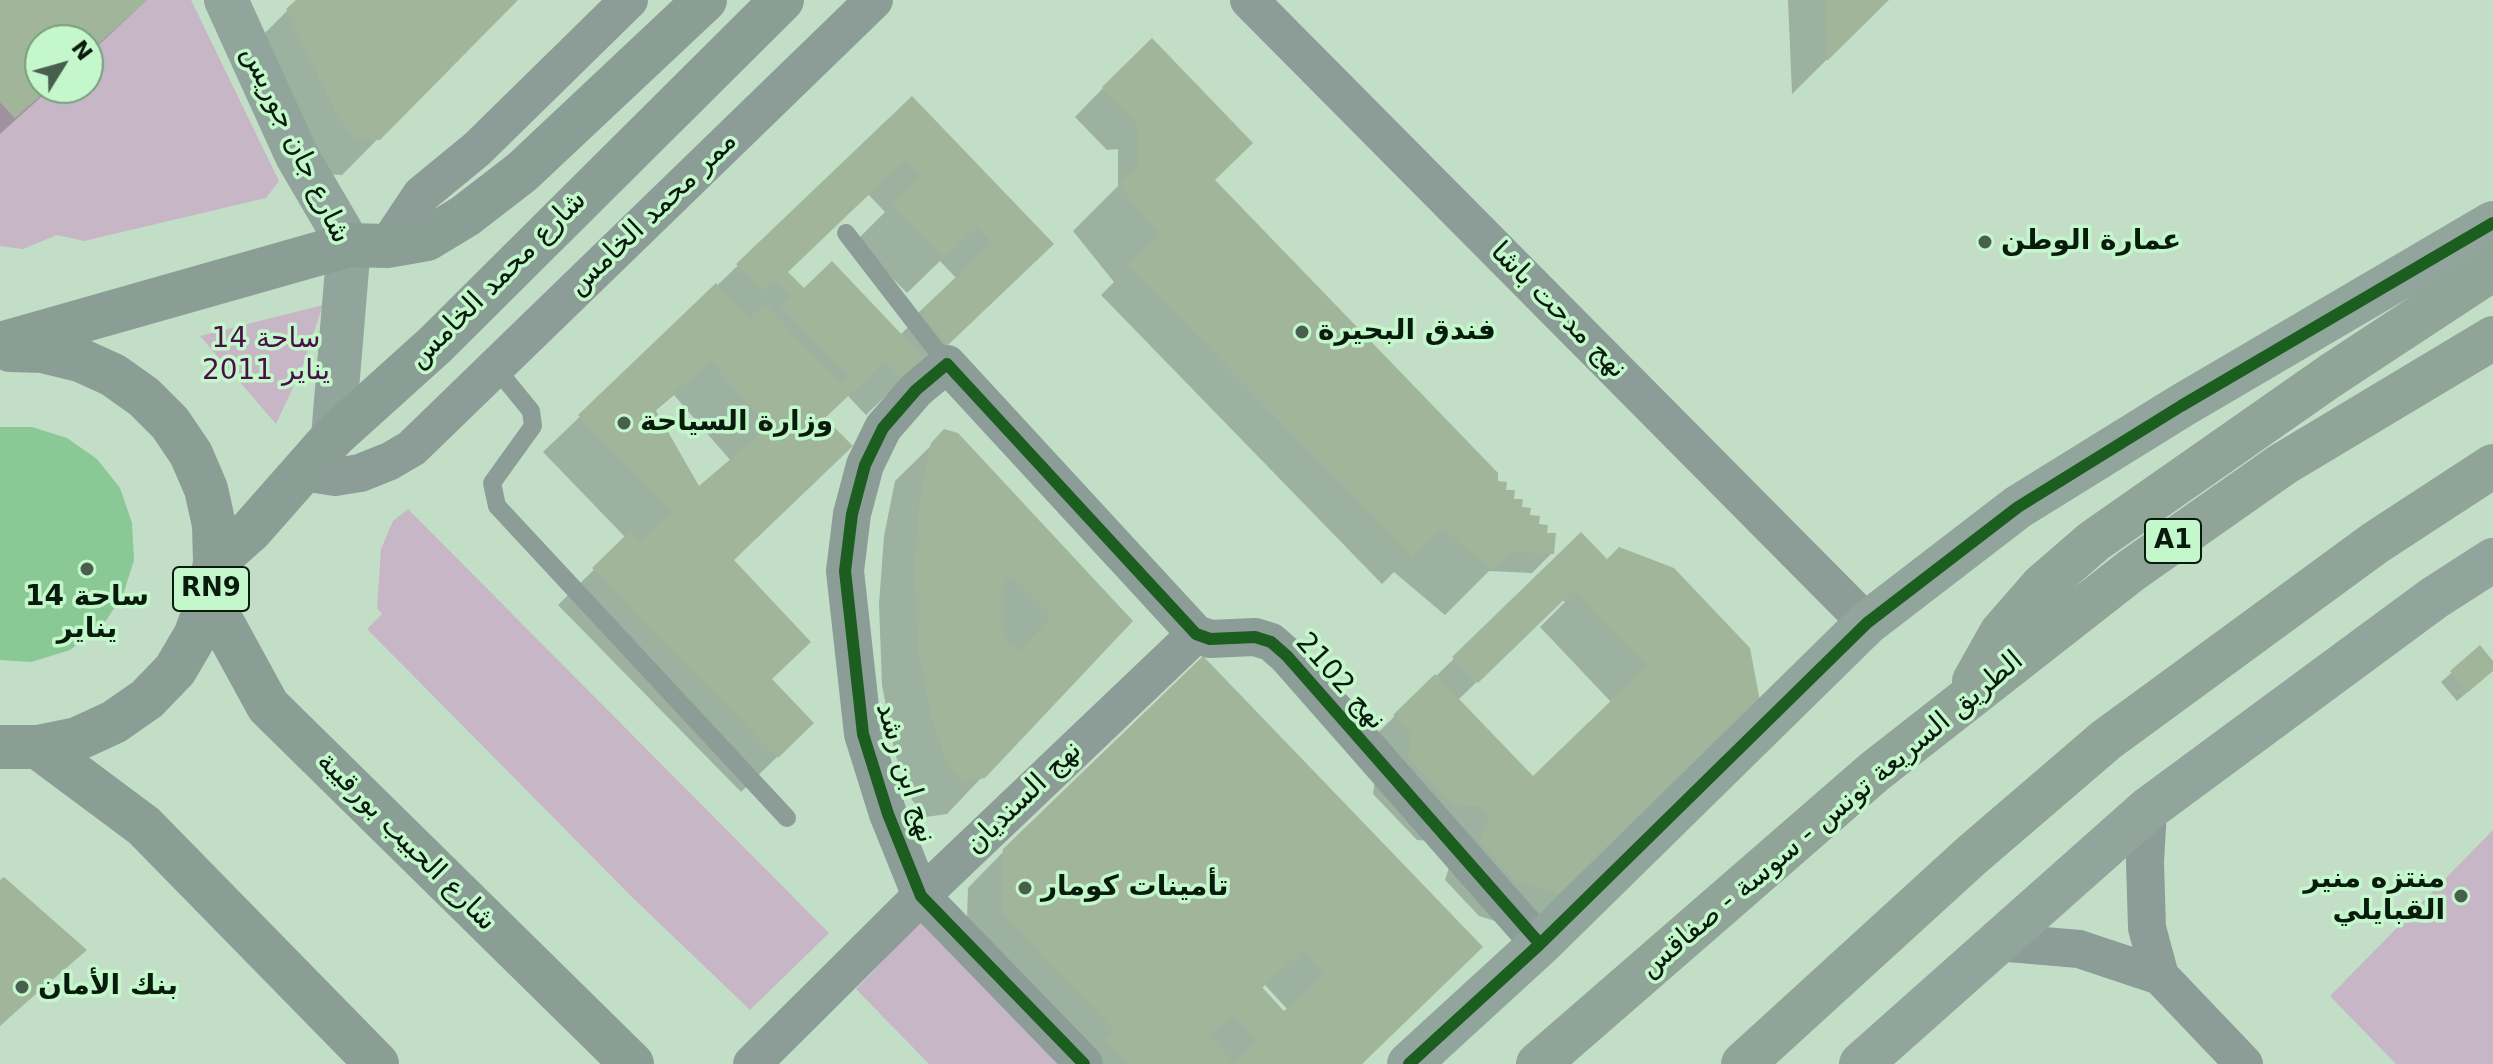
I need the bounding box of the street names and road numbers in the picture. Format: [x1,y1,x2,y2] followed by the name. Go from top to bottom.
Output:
[233,41,357,249] street label: شارع جان جوريس
[561,125,745,303] street label: ممر محمد الخامس
[402,184,594,376] street label: شارع محمد الخامس
[1483,236,1633,386] street label: نهج مدحت باشا
[2145,519,2201,563] road number: A1
[173,567,249,611] road number: RN9
[1288,627,1392,737] street label: نهج 2102
[1633,645,2031,985] street label: الطريق السريعة تونس - سوسة - صفاقس
[868,699,942,847] street label: نهج ابن رشد
[959,734,1089,862] street label: نهج السنديان
[309,745,503,939] street label: شارع الحبيب بورقيبة

